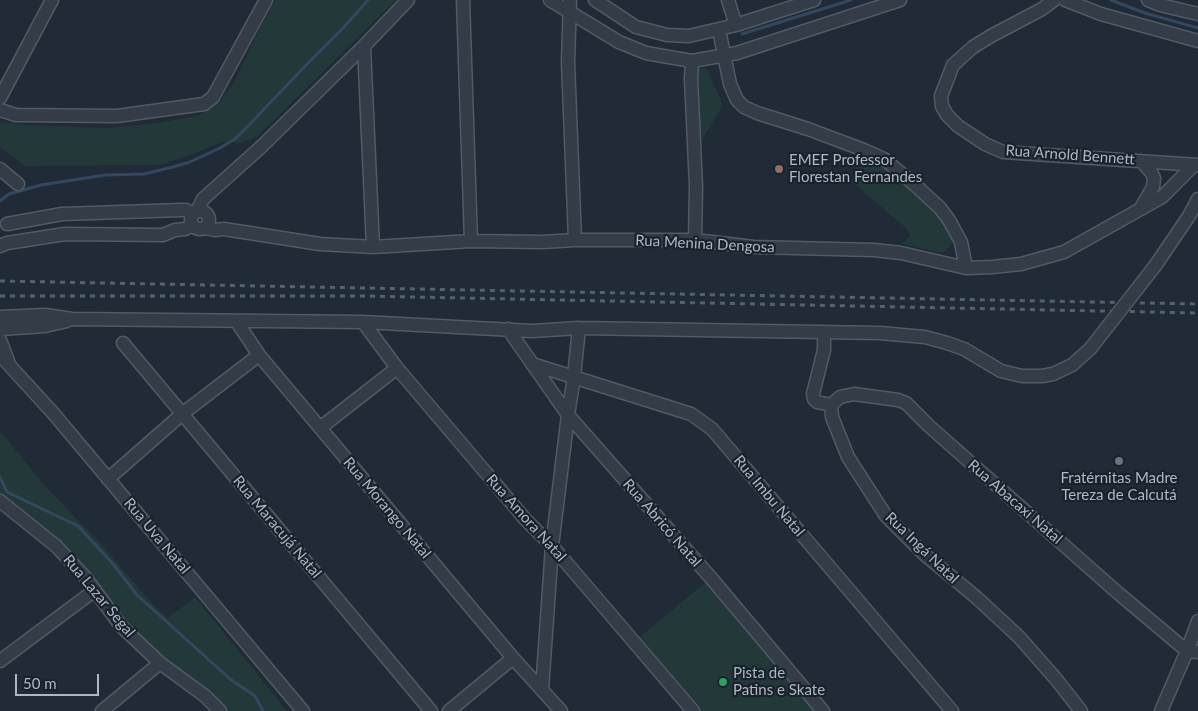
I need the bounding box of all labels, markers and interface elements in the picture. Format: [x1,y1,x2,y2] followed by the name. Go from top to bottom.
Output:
[1005,142,1135,168] street label: Rua Arnold Bennett
[789,151,922,186] place label: EMEF Professor Florestan Fernandes
[773,163,785,175] marker: EMEF Professor Florestan Fernandes
[635,231,775,257] street label: Rua Menina Dengosa
[730,452,808,540] street label: Rua Imbu Natal
[339,454,435,562] street label: Rua Morango Natal
[1113,455,1125,467] marker: Fratérnitas Madre Tereza de Calcutá
[964,456,1066,548] street label: Rua Abacaxi Natal
[1060,469,1178,504] place label: Fratérnitas Madre Tereza de Calcutá
[482,471,570,565] street label: Rua Amora Natal
[229,472,325,582] street label: Rua Maracujá Natal
[619,475,705,571] street label: Rua Abricó Natal
[120,494,194,578] street label: Rua Uva Natal
[881,508,963,588] street label: Rua Ingá Natal
[59,551,139,641] street label: Rua Lazar Segal
[18,664,101,696] scale bar
[733,664,825,699] place label: Pista de Patins e Skate
[23,674,57,692] text: 50 m
[717,676,729,688] marker: Pista de Patins e Skate

